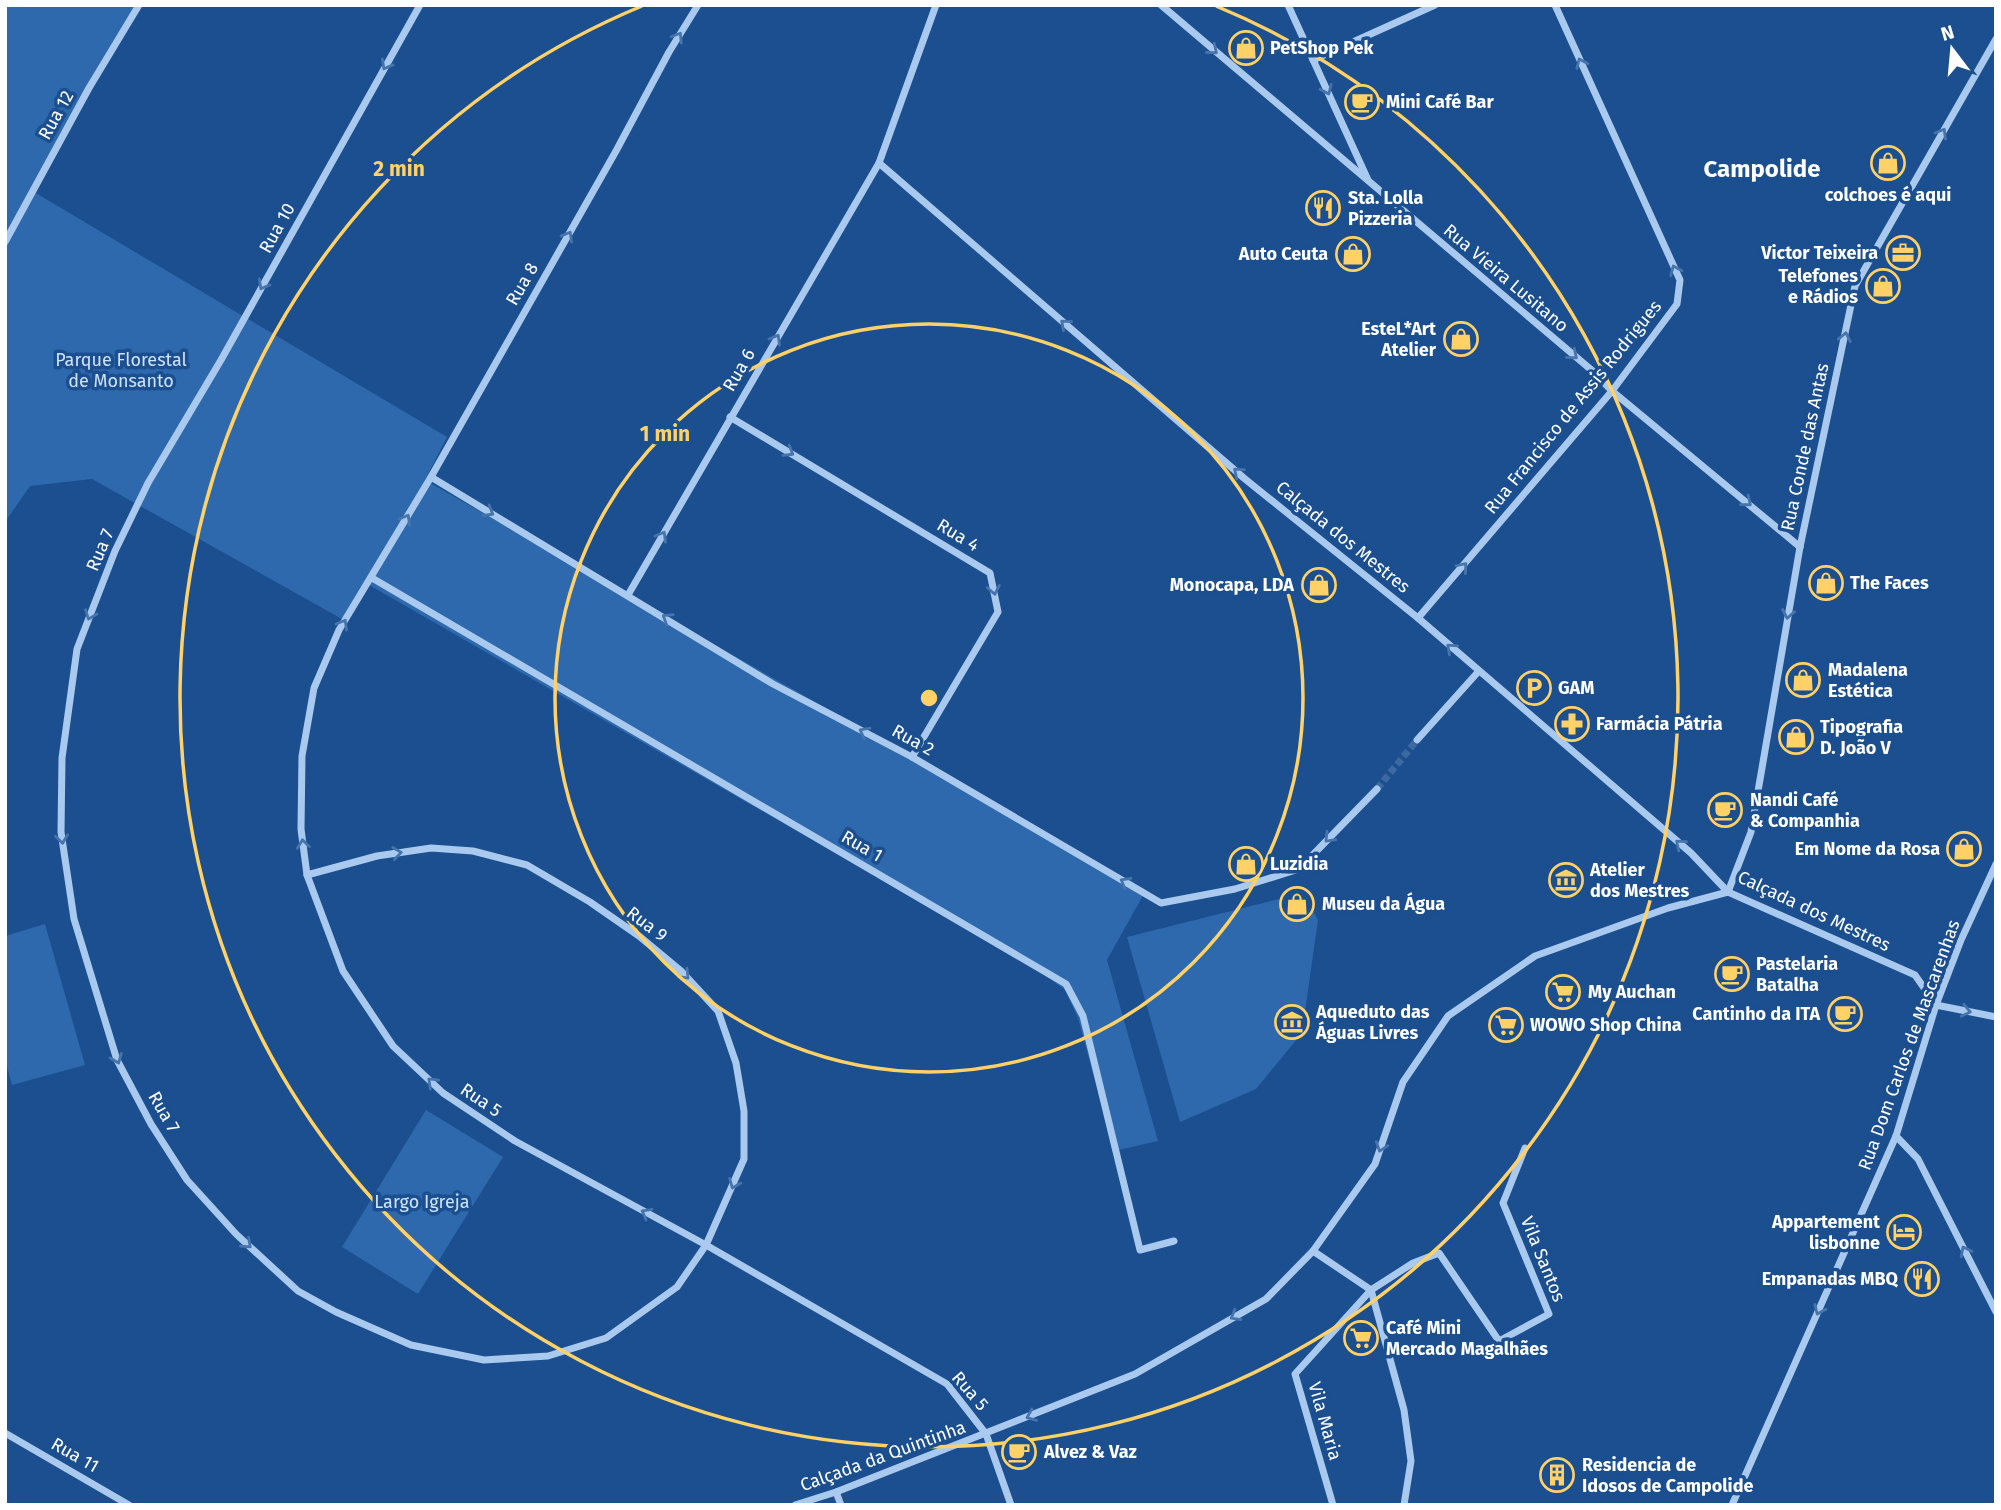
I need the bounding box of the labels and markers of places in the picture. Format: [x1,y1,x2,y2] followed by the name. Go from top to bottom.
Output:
[1227,29,1265,67] shop icon: PetShop Pek
[1270,37,1375,59] place label: PetShop Pek
[1343,83,1381,121] cafe icon: Mini Café Bar
[1386,91,1494,113] place label: Mini Café Bar
[1869,144,1907,182] shop icon: colchoes é aqui
[1825,184,1951,206] place label: colchoes é aqui
[1348,187,1423,230] place label: Sta. Lolla Pizzeria
[1304,189,1342,227] restaurant icon: Sta. Lolla Pizzeria
[1884,234,1922,272] office icon: Victor Teixeira
[1334,235,1372,273] shop icon: Auto Ceuta
[1760,242,1878,264] place label: Victor Teixeira
[1238,243,1328,265] place label: Auto Ceuta
[1778,265,1858,308] place label: Telefones e Rádios
[1864,267,1902,305] shop icon: Telefones e Rádios
[1361,318,1437,361] place label: EsteL*Art Atelier
[1442,320,1480,358] shop icon: EsteL*Art Atelier
[1807,564,1845,602] shop icon: The Faces
[1300,566,1338,604] shop icon: Monocapa, LDA
[1850,572,1929,594] place label: The Faces
[1170,574,1294,596] place label: Monocapa, LDA
[1828,659,1908,702] place label: Madalena Estética
[1784,661,1822,699] shop icon: Madalena Estética
[1515,669,1553,707] parking icon: GAM
[1558,677,1594,699] place label: GAM
[917,686,941,710] centre of rings
[1553,705,1591,743] pharmacy icon: Farmácia Pátria
[1596,713,1723,735] place label: Farmácia Pátria
[1820,716,1903,759] place label: Tipografia D. João V
[1777,718,1815,756] shop icon: Tipografia D. João V
[1750,789,1860,832] place label: Nandi Café & Companhia
[1706,791,1744,829] cafe icon: Nandi Café & Companhia
[1945,830,1983,868] shop icon: Em Nome da Rosa
[1795,838,1940,860] place label: Em Nome da Rosa
[1227,845,1265,883] shop icon: Luzidia
[1270,853,1328,875] place label: Luzidia
[1589,859,1690,902] place label: Atelier dos Mestres
[1547,861,1585,899] museum icon: Atelier dos Mestres
[1278,885,1316,923] shop icon: Museu da Água
[1322,892,1445,915] place label: Museu da Água
[1756,953,1838,996] place label: Pastelaria Batalha
[1713,955,1751,993] cafe icon: Pastelaria Batalha
[1544,973,1582,1011] supermarket icon: My Auchan
[1588,981,1676,1003] place label: My Auchan
[1826,995,1864,1033] cafe icon: Cantinho da ITA
[1315,1001,1430,1044] place label: Aqueduto das Águas Livres
[1273,1003,1311,1041] museum icon: Aqueduto das Águas Livres
[1692,1003,1820,1025] place label: Cantinho da ITA
[1487,1006,1525,1044] supermarket icon: WOWO Shop China
[1530,1014,1682,1036] place label: WOWO Shop China
[1771,1211,1881,1254] place label: Appartement lisbonne
[1885,1213,1923,1251] hotel icon: Appartement lisbonne
[1903,1260,1941,1298] restaurant icon: Empanadas MBQ
[1762,1268,1899,1290] place label: Empanadas MBQ
[1386,1317,1548,1360] place label: Café Mini Mercado Magalhães
[1342,1319,1380,1357] supermarket icon: Café Mini Mercado Magalhães
[1000,1433,1038,1471] cafe icon: Alvez & Vaz
[1043,1441,1137,1463] place label: Alvez & Vaz
[1582,1454,1753,1497] place label: Residencia de Idosos de Campolide
[1538,1456,1576,1494] building icon: Residencia de Idosos de Campolide

